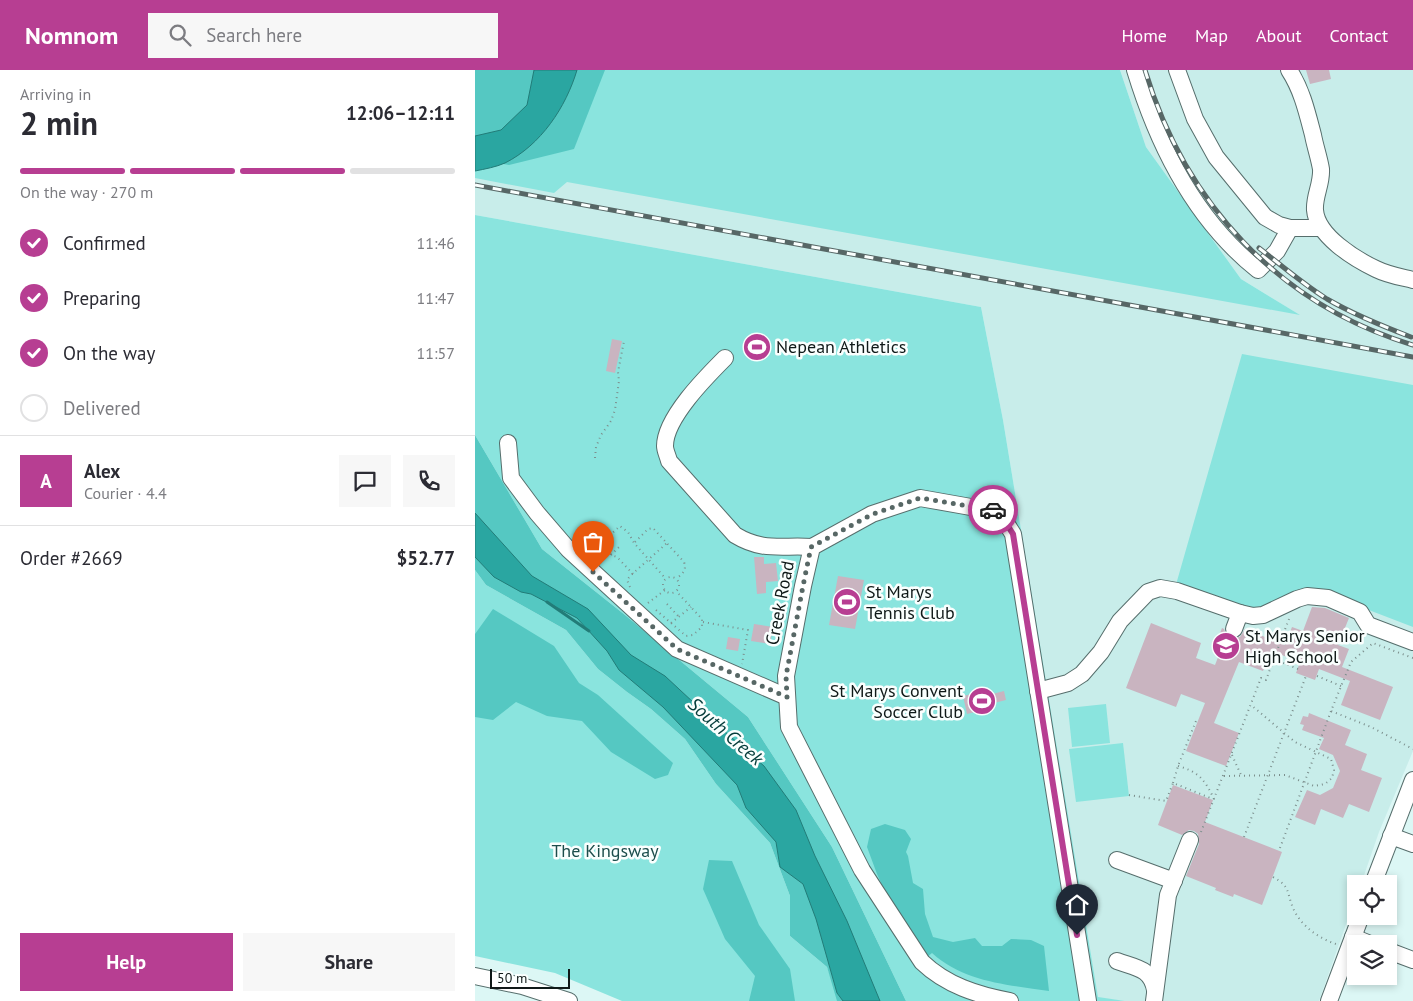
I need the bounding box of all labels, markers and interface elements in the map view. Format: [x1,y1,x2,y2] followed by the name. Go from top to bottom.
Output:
[148,13,498,58] search box
[25,20,118,51] text: Nomnom
[166,21,194,49] icon: search
[206,23,302,47] text: Search here
[1121,24,1167,47] text: Home
[1195,24,1228,47] text: Map
[1256,24,1302,47] text: About
[1330,24,1388,47] text: Contact
[20,84,91,104] text: Arriving in
[346,101,455,125] text: 12:06–12:11
[20,102,98,144] text: 2 min
[20,182,153,202] text: On the way · 270 m
[20,229,48,257] icon: check
[63,231,146,255] text: Confirmed
[417,233,455,253] text: 11:46
[20,284,48,312] icon: check
[63,286,141,310] text: Preparing
[417,288,455,308] text: 11:47
[742,332,772,362] sports icon: Nepean Athletics
[776,335,906,358] place label: Nepean Athletics
[20,339,48,367] icon: check
[63,341,155,365] text: On the way
[417,343,455,363] text: 11:57
[63,396,141,420] text: Delivered
[339,455,391,507] button: chat
[403,455,455,507] button: phone
[84,459,120,483] text: Alex
[40,469,52,493] text: A
[84,483,167,503] text: Courier · 4.4
[968,485,1018,535] courier
[979,496,1007,524] icon: car
[572,521,614,572] pin
[579,528,607,556] icon: bag
[20,546,123,570] text: Order #2669
[396,546,455,570] text: $52.77
[760,559,799,647] street label: Creek Road
[866,580,955,624] place label: St Marys Tennis Club
[832,587,862,617] sports icon: St Marys Tennis Club
[1245,624,1365,668] place label: St Marys Senior High School
[1211,631,1241,661] school or university icon: St Marys Senior High School
[830,679,963,723] place label: St Marys Convent Soccer Club
[967,686,997,716] sports icon: St Marys Convent Soccer Club
[683,692,770,771] water label: South Creek
[551,839,659,862] park label: The Kingsway
[1347,875,1397,985] map controls
[1347,875,1397,925] button: locate
[1056,884,1098,935] pin
[1063,891,1091,919] icon: home
[20,933,233,991] button: Help
[243,933,455,991] button: Share
[1347,935,1397,985] button: layers
[490,966,570,989] scale bar
[497,969,527,987] text: 50 m

